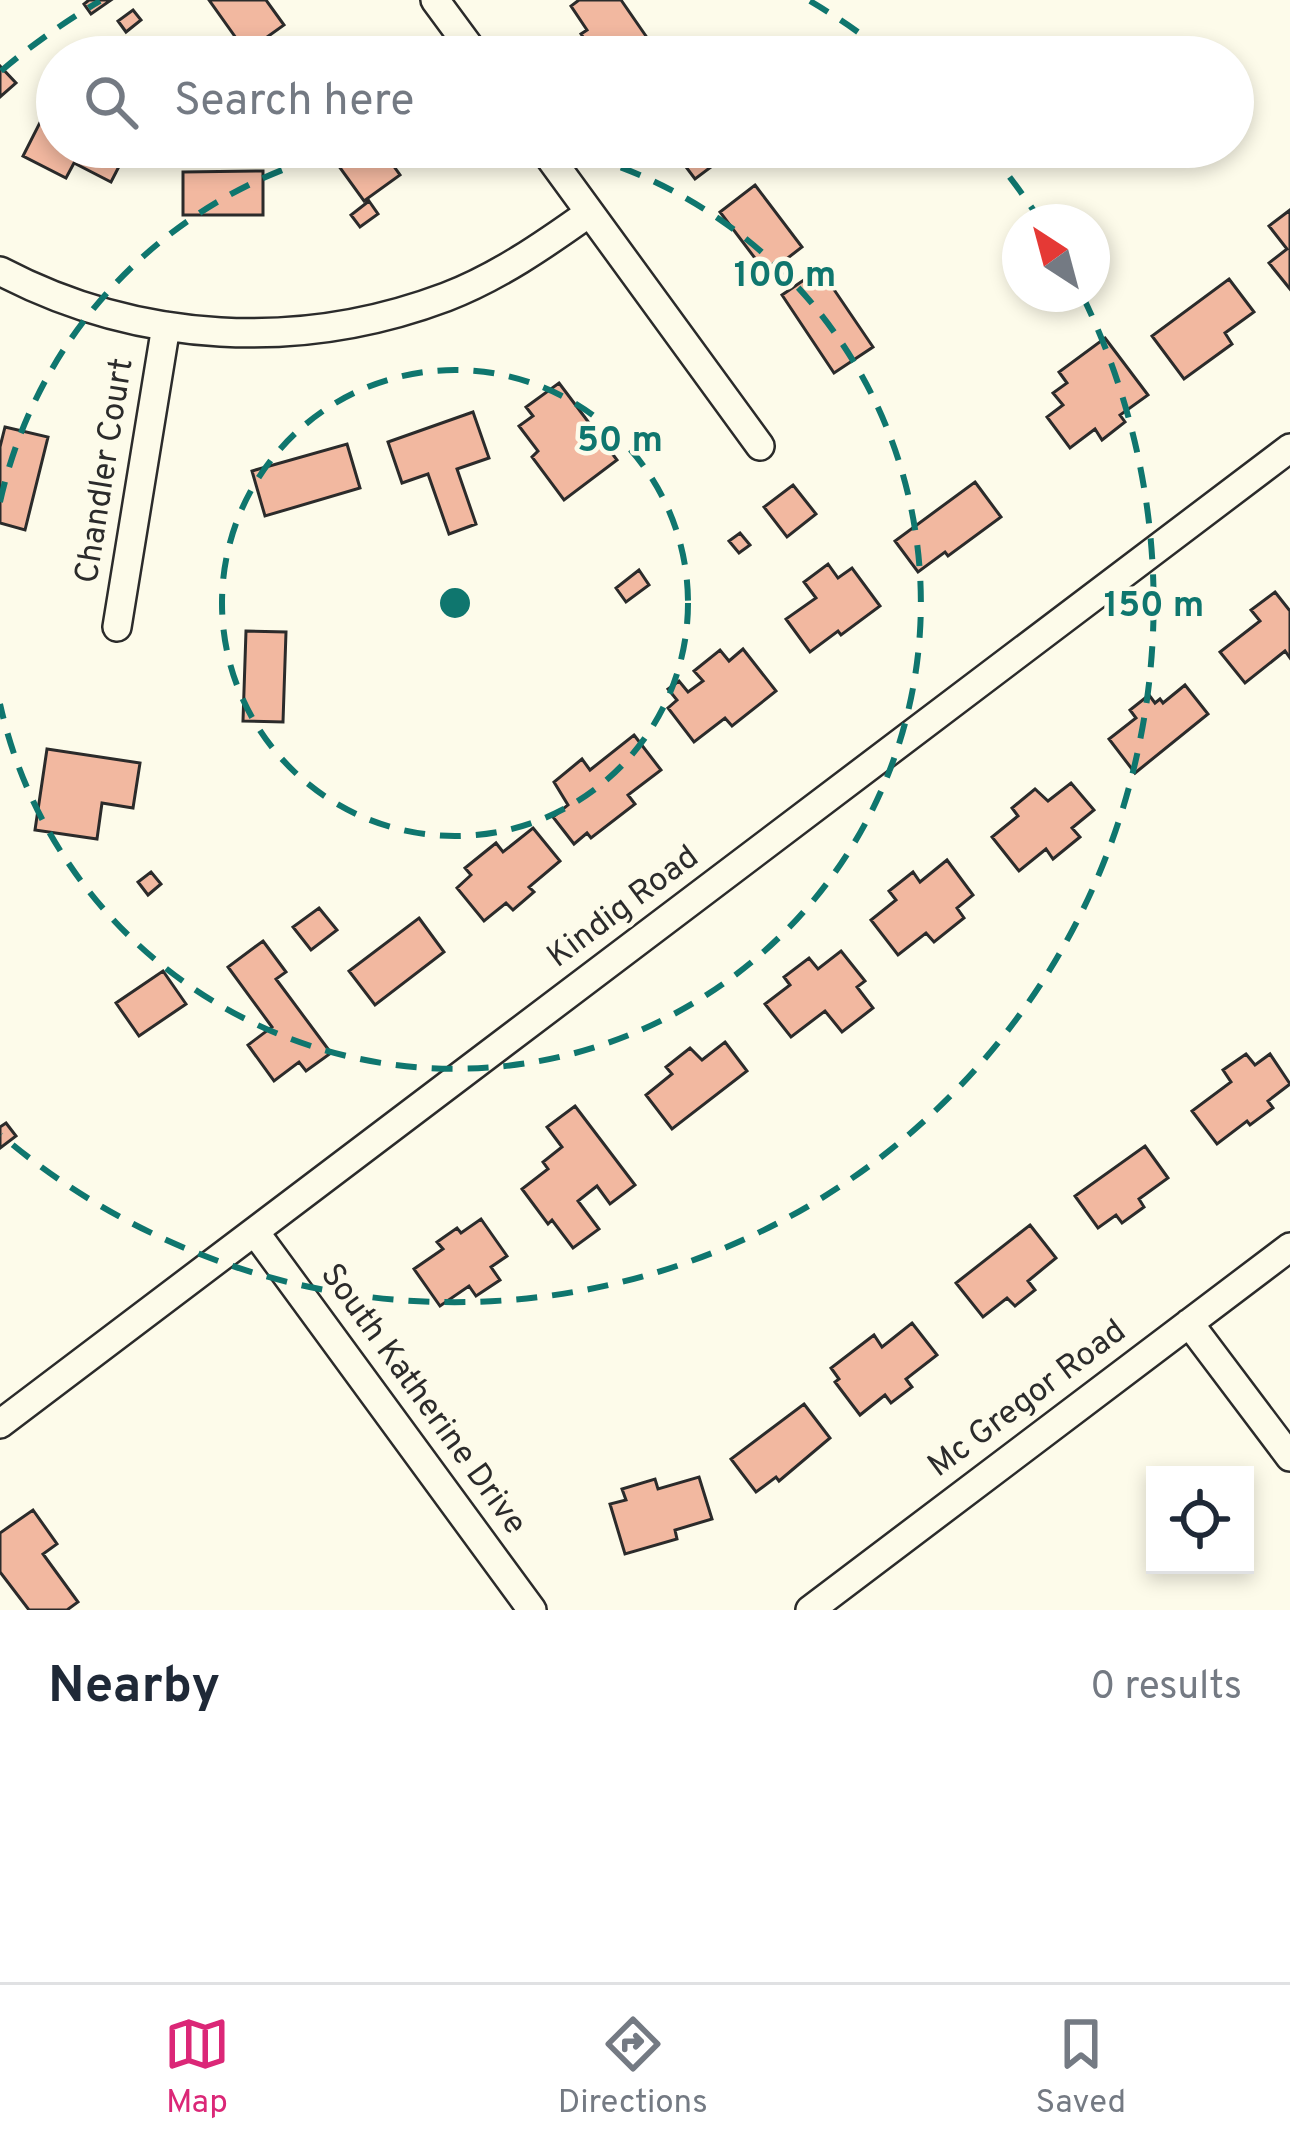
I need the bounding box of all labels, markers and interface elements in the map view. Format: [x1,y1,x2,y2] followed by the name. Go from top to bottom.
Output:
[36,36,1254,168] search box
[78,69,144,135] icon: search
[174,74,414,131] text: Search here
[1002,204,1110,312] north arrow
[734,254,836,300] text: 100 m
[67,355,145,587] street label: Chandler Court
[577,419,663,465] text: 50 m
[434,582,476,624] centre of rings
[1104,584,1204,630] text: 150 m
[540,837,708,979] street label: Kindig Road
[309,1256,535,1544] street label: South Katherine Drive
[920,1312,1136,1488] street label: Mc Gregor Road
[1146,1466,1254,1574] map controls
[1146,1466,1254,1574] button: locate
[48,1656,220,1721] text: Nearby
[1090,1664,1242,1713] text: 0 results
[164,2011,230,2125] tab: Map
[558,2011,708,2125] tab: Directions
[1035,2011,1126,2125] tab: Saved

